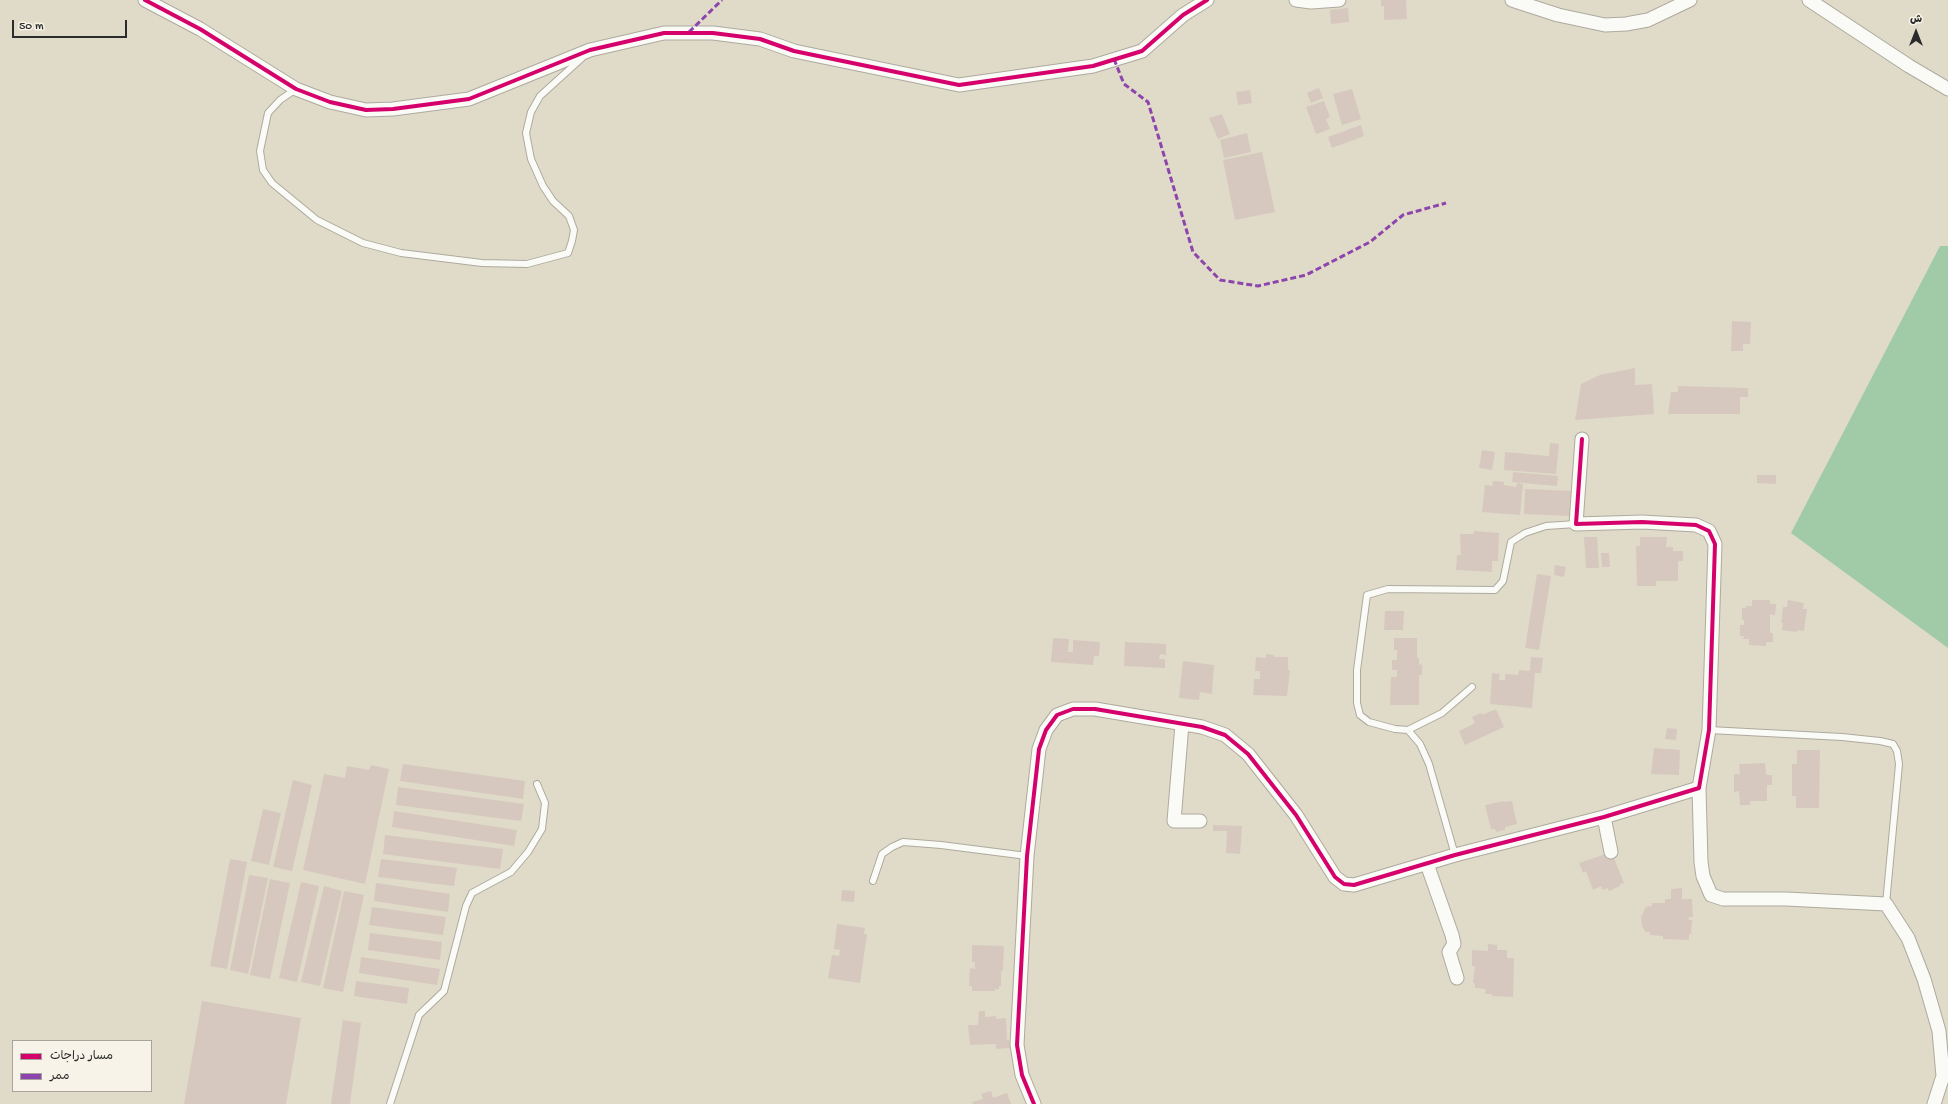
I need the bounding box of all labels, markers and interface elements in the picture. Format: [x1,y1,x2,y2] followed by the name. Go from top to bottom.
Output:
[14,12,129,38] scale bar
[1896,12,1936,52] north arrow
[1910,14,1922,26] text: ش
[19,20,44,34] text: 50 m
[12,1040,152,1092] legend
[50,1050,113,1064] text: مسار دراجات
[50,1070,69,1084] text: ممر

